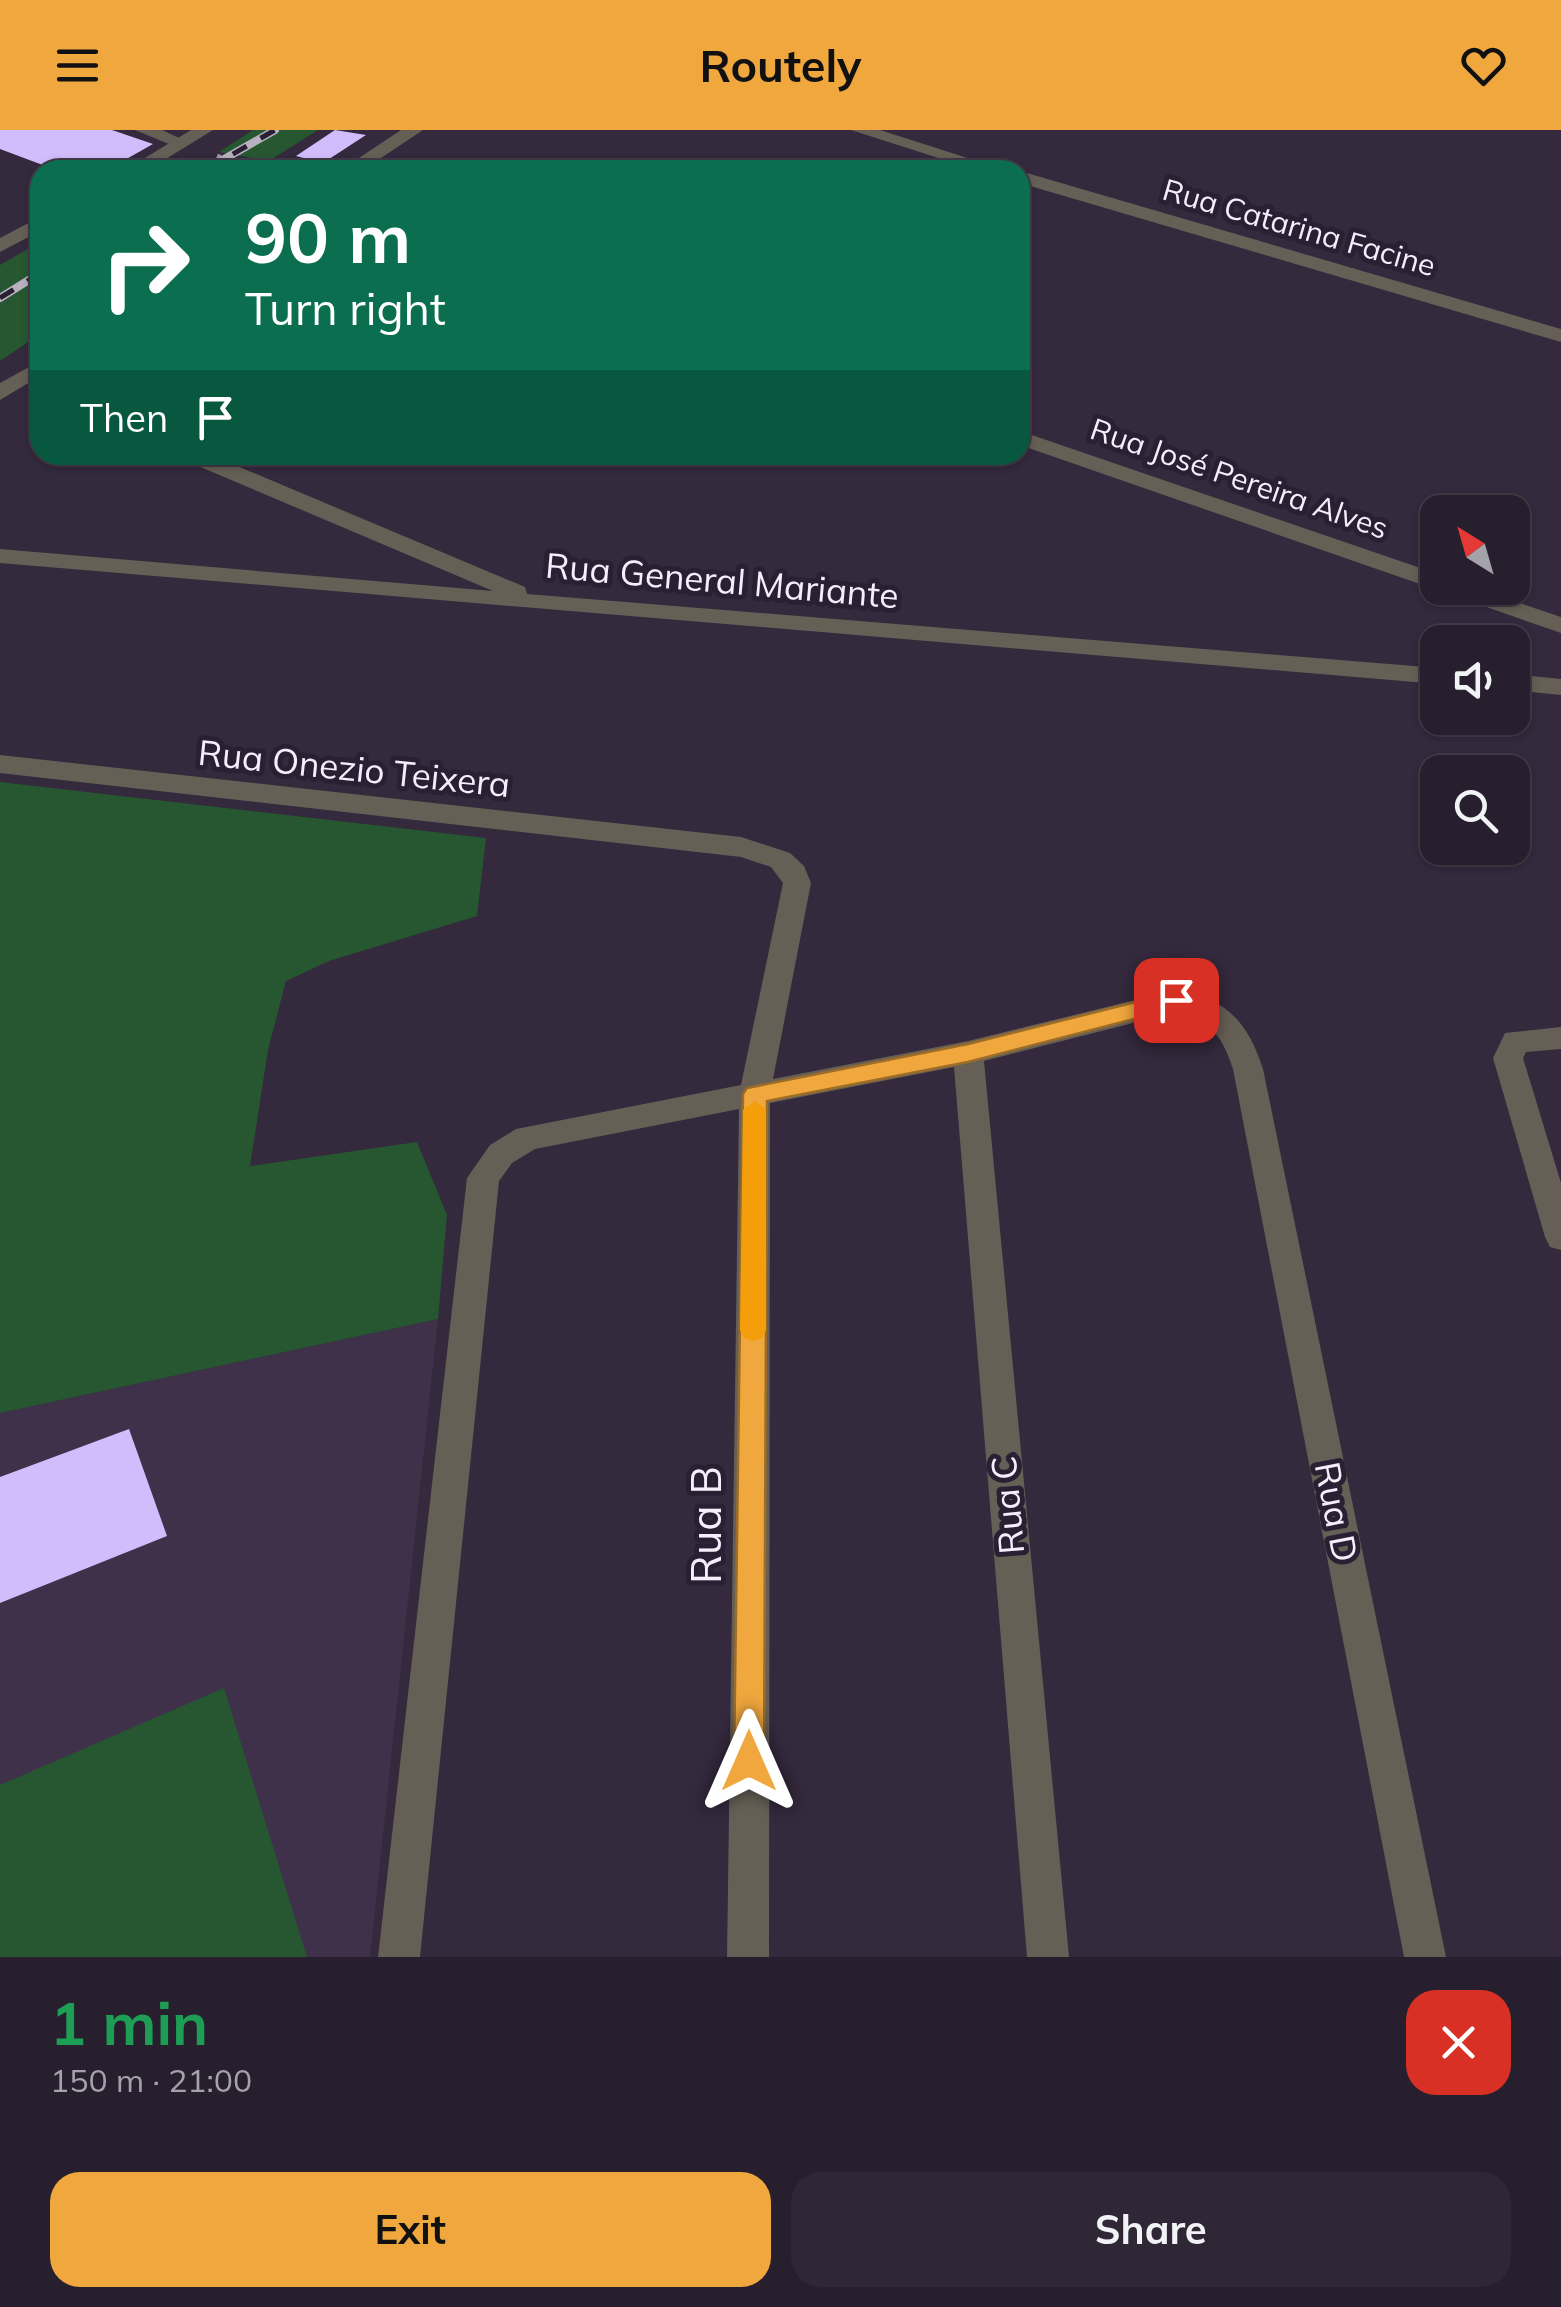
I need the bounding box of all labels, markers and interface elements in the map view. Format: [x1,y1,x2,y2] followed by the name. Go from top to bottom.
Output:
[699,37,862,93] text: Routely
[50,38,105,93] icon: menu
[1456,38,1511,93] icon: heart
[1158,170,1440,284] street label: Rua Catarina Facine
[245,193,411,281] text: 90 m
[80,200,210,330] icon: right
[245,280,446,336] text: Turn right
[188,390,243,445] icon: arrive
[80,394,168,442] text: Then
[1086,409,1393,547] street label: Rua José Pereira Alves
[1420,495,1530,605] north arrow
[1420,495,1530,865] map controls
[544,543,901,617] street label: Rua General Mariante
[1420,625,1530,735] button: sound
[196,730,512,806] street label: Rua Onezio Teixera
[1420,755,1530,865] button: search
[1134,958,1219,1043] pin
[1149,973,1204,1028] icon: arrive
[981,1454,1033,1556] street label: Rua C
[1306,1458,1368,1565] street label: Rua D
[679,1466,732,1584] street label: Rua B
[697,1709,801,1813] position arrow
[50,1985,208,2060] text: 1 min
[1406,1990,1511,2095] button: close
[50,2060,252,2100] text: 150 m · 21:00
[50,2172,771,2287] button: Exit
[791,2172,1511,2287] button: Share

